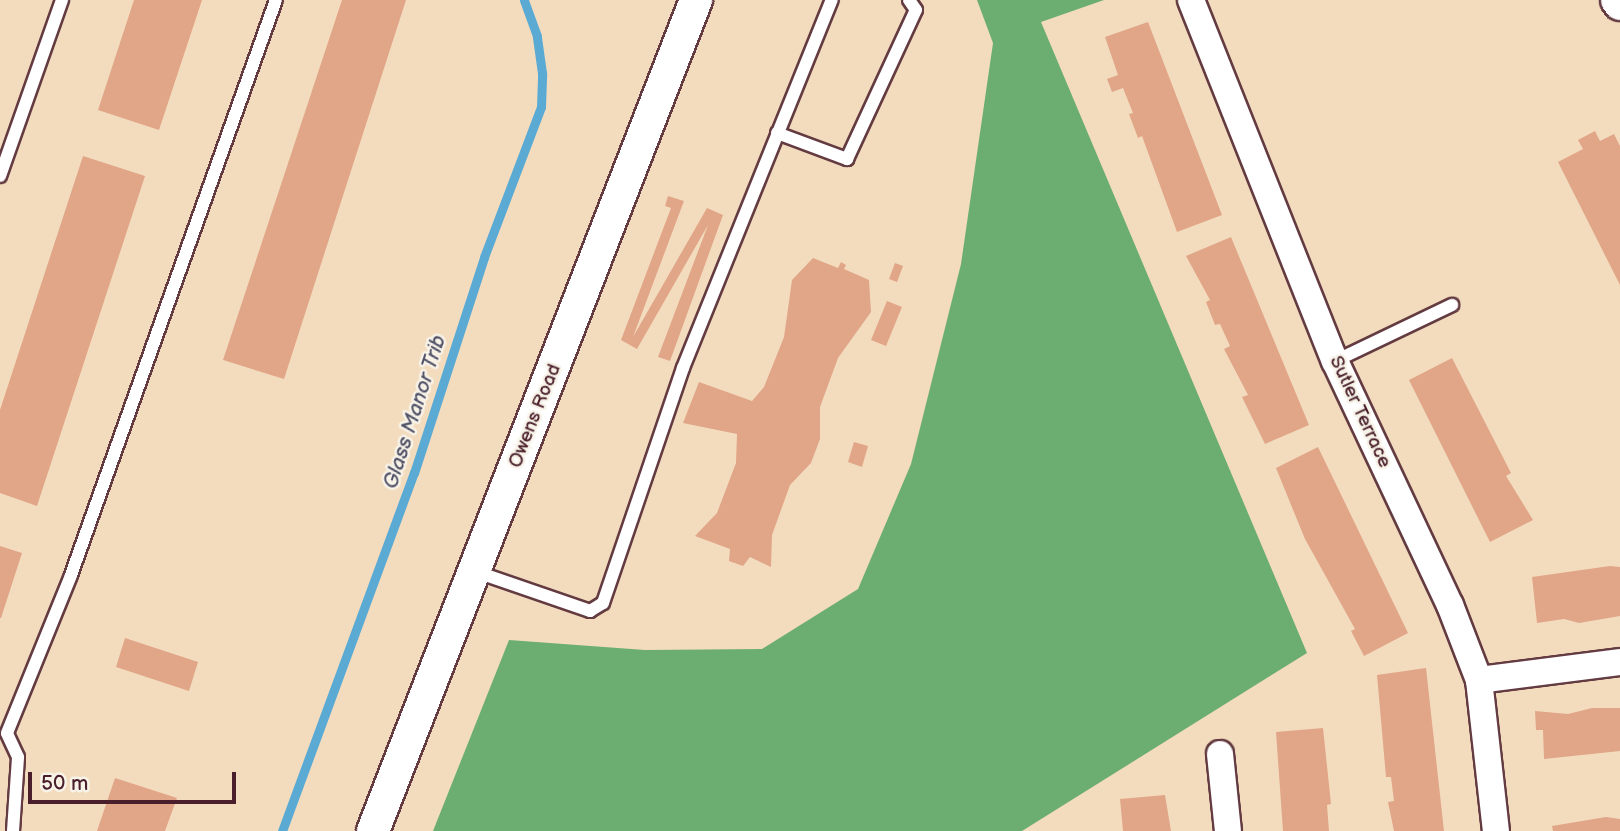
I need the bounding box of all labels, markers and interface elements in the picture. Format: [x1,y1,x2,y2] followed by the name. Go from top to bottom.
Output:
[378,332,452,492] water label: Glass Manor Trib
[1324,352,1396,472] street label: Sutler Terrace
[504,361,566,471] street label: Owens Road
[32,758,240,802] scale bar
[41,771,88,796] text: 50 m

